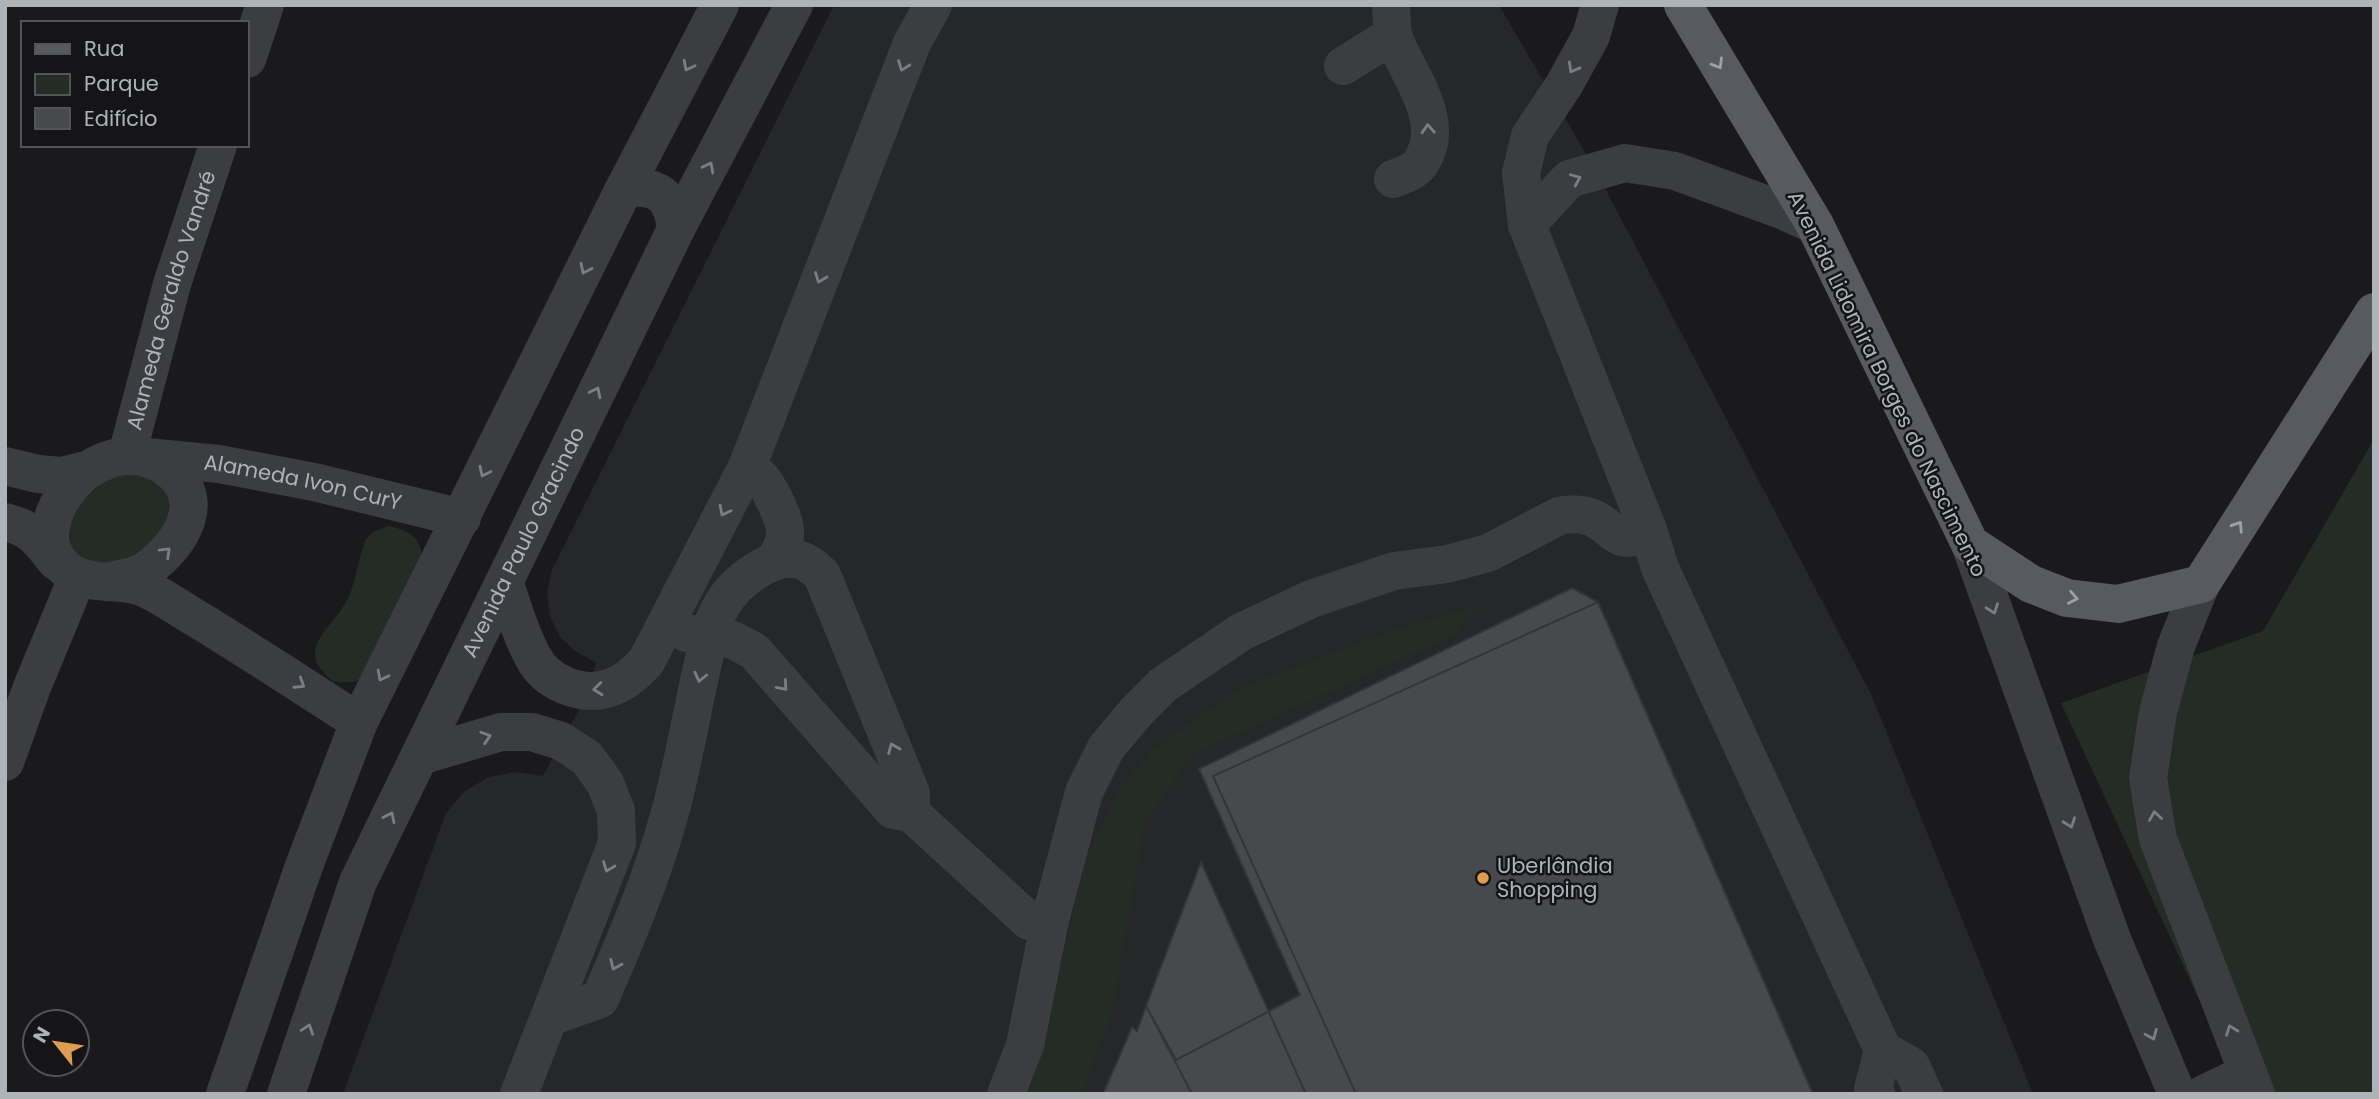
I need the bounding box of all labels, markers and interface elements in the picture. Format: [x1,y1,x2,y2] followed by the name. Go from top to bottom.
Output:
[21,21,248,147] legend
[84,34,124,63] text: Rua
[1710,56,1723,69] one-way arrow
[683,59,696,71] one-way arrow
[897,60,911,72] one-way arrow
[1568,60,1581,73] one-way arrow
[84,69,159,98] text: Parque
[84,104,158,133] text: Edifício
[1421,123,1436,134] one-way arrow
[701,162,714,174] one-way arrow
[119,167,223,433] street label: Alameda Geraldo Vandré
[1569,173,1581,187] one-way arrow
[1781,186,1994,582] street label: Avenida Lidomira Borges do Nascimento
[579,262,593,274] one-way arrow
[815,272,829,284] one-way arrow
[588,387,602,399] one-way arrow
[455,422,592,662] street label: Avenida Paulo Gracindo
[203,448,405,517] street label: Alameda Ivon CurY
[479,465,492,478] one-way arrow
[719,504,732,516] one-way arrow
[2229,521,2242,534] one-way arrow
[158,548,171,561] one-way arrow
[2067,590,2079,605] one-way arrow
[1985,602,1999,614] one-way arrow
[377,669,391,681] one-way arrow
[694,671,709,683] one-way arrow
[292,675,305,688] one-way arrow
[775,677,787,690] one-way arrow
[592,682,604,697] one-way arrow
[479,731,491,746] one-way arrow
[887,743,901,755] one-way arrow
[2148,810,2163,822] one-way arrow
[382,812,396,824] one-way arrow
[2062,816,2076,828] one-way arrow
[1497,851,1613,904] place label: Uberlândia Shopping
[602,861,616,873] one-way arrow
[1475,870,1491,886] marker: Uberlândia Shopping
[609,958,623,970] one-way arrow
[21,1008,91,1078] north arrow
[26,1022,57,1048] text: N
[300,1024,314,1036] one-way arrow
[2226,1025,2240,1037] one-way arrow
[2144,1027,2158,1040] one-way arrow

